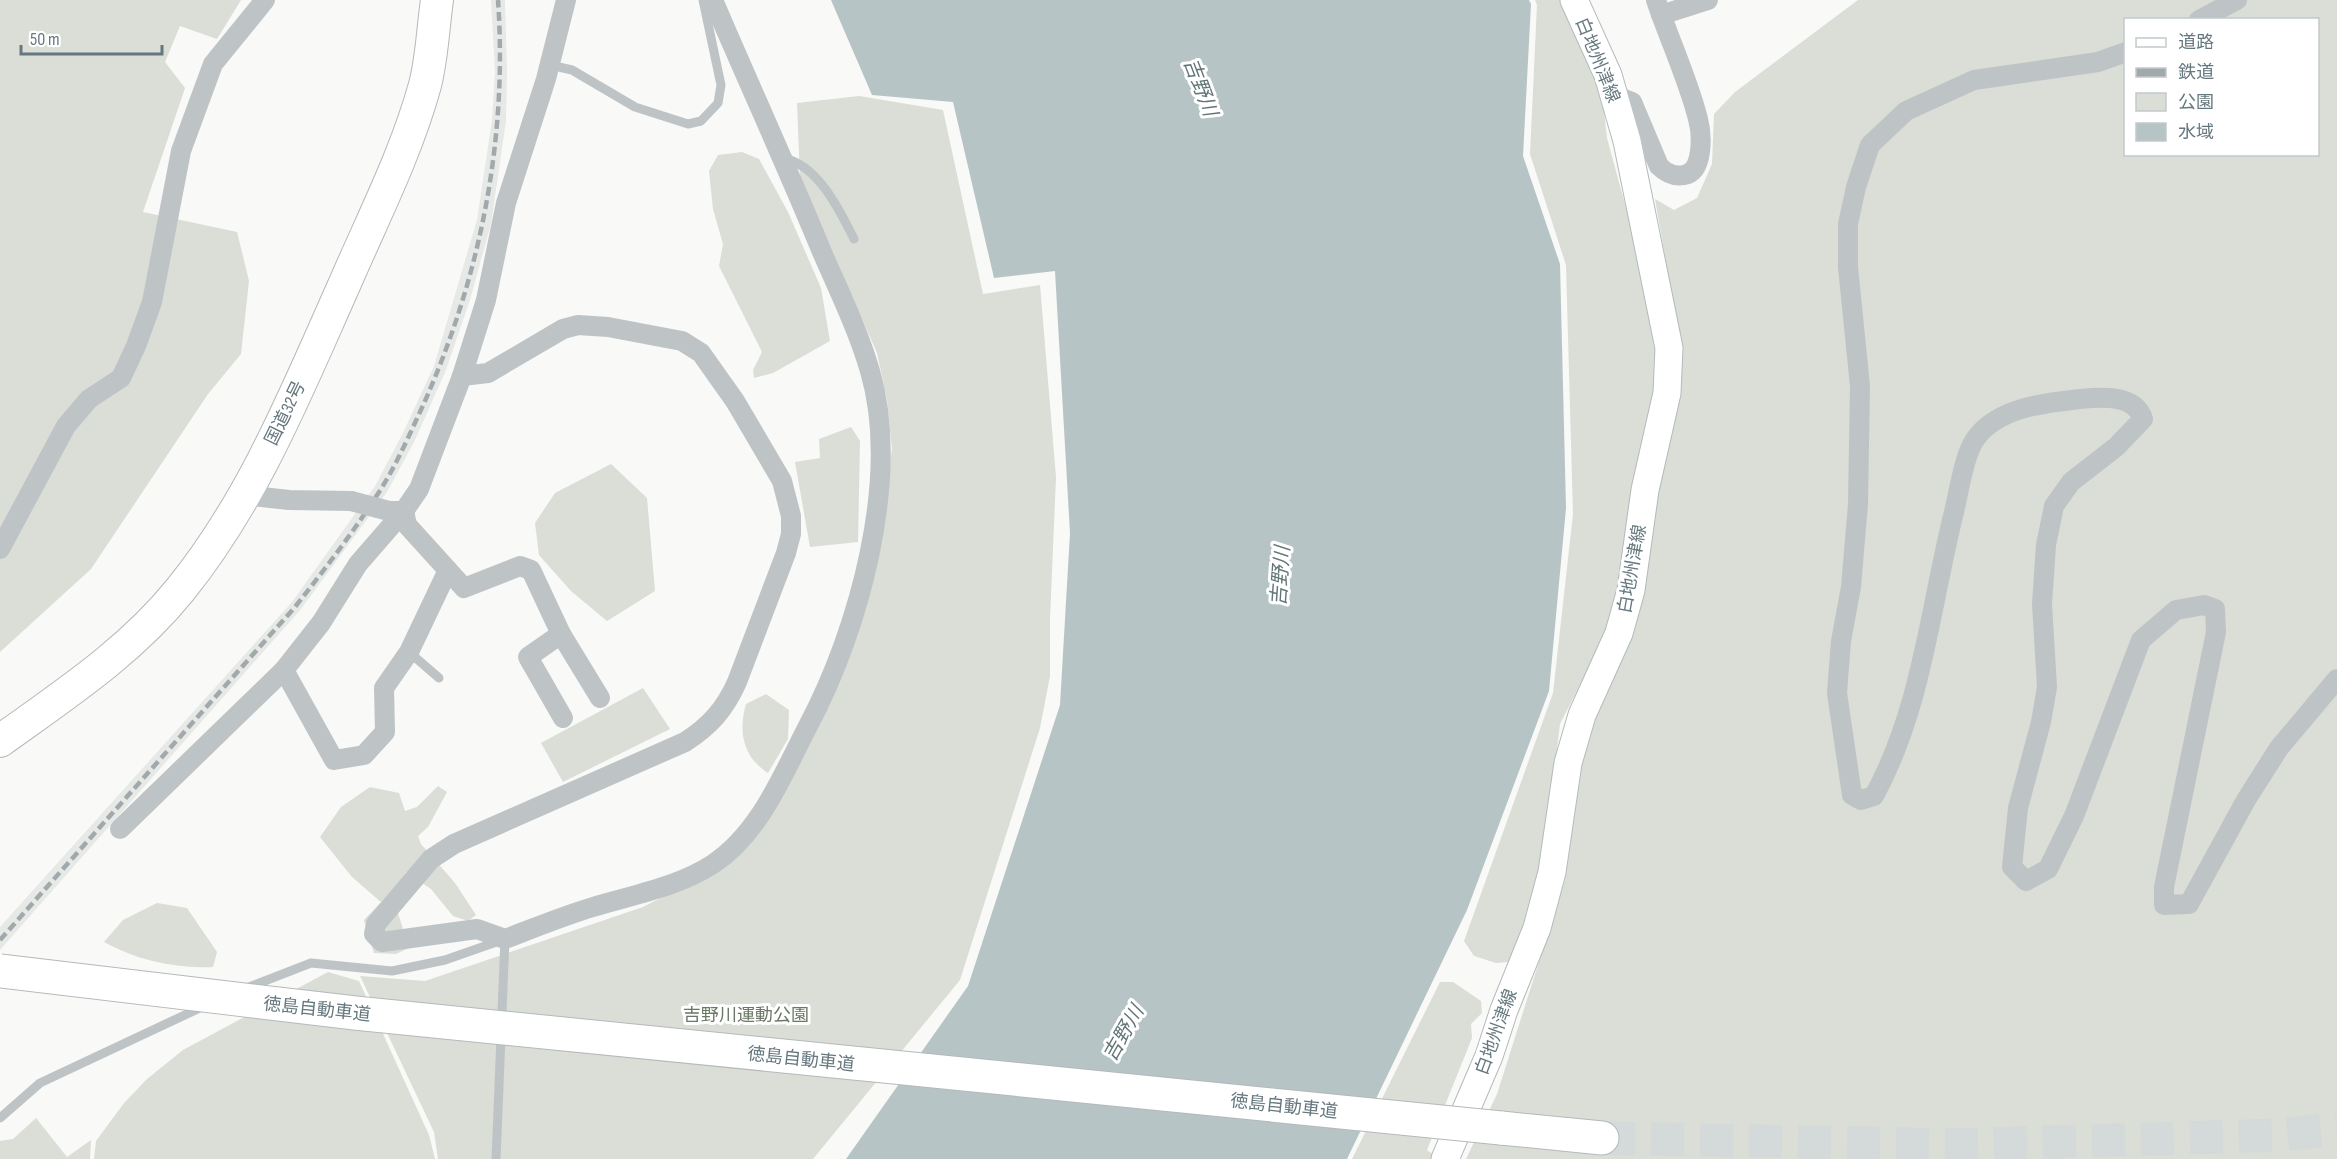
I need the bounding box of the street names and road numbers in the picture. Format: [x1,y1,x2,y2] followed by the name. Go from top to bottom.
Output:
[1571,15,1624,106] street label: 白地州津線
[261,378,310,449] street label: 国道32号
[1614,523,1651,615] street label: 白地州津線
[1471,986,1522,1078] street label: 白地州津線
[262,993,372,1026] street label: 徳島自動車道
[746,1043,856,1076] street label: 徳島自動車道
[1229,1090,1339,1123] street label: 徳島自動車道

